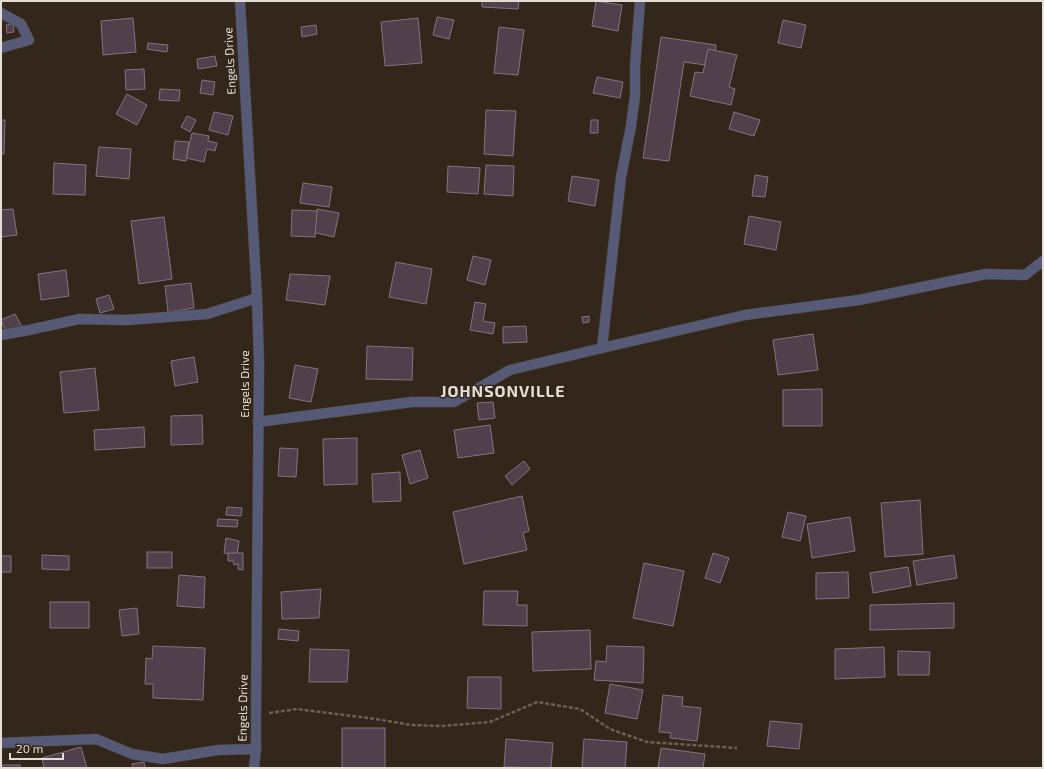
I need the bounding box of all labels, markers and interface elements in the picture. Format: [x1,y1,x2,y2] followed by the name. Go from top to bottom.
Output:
[220,27,238,95] street label: Engels Drive
[237,350,251,418] street label: Engels Drive
[441,381,565,400] district label: JOHNSONVILLE
[234,674,250,742] street label: Engels Drive
[10,735,63,761] scale bar
[16,741,43,755] text: 20 m

